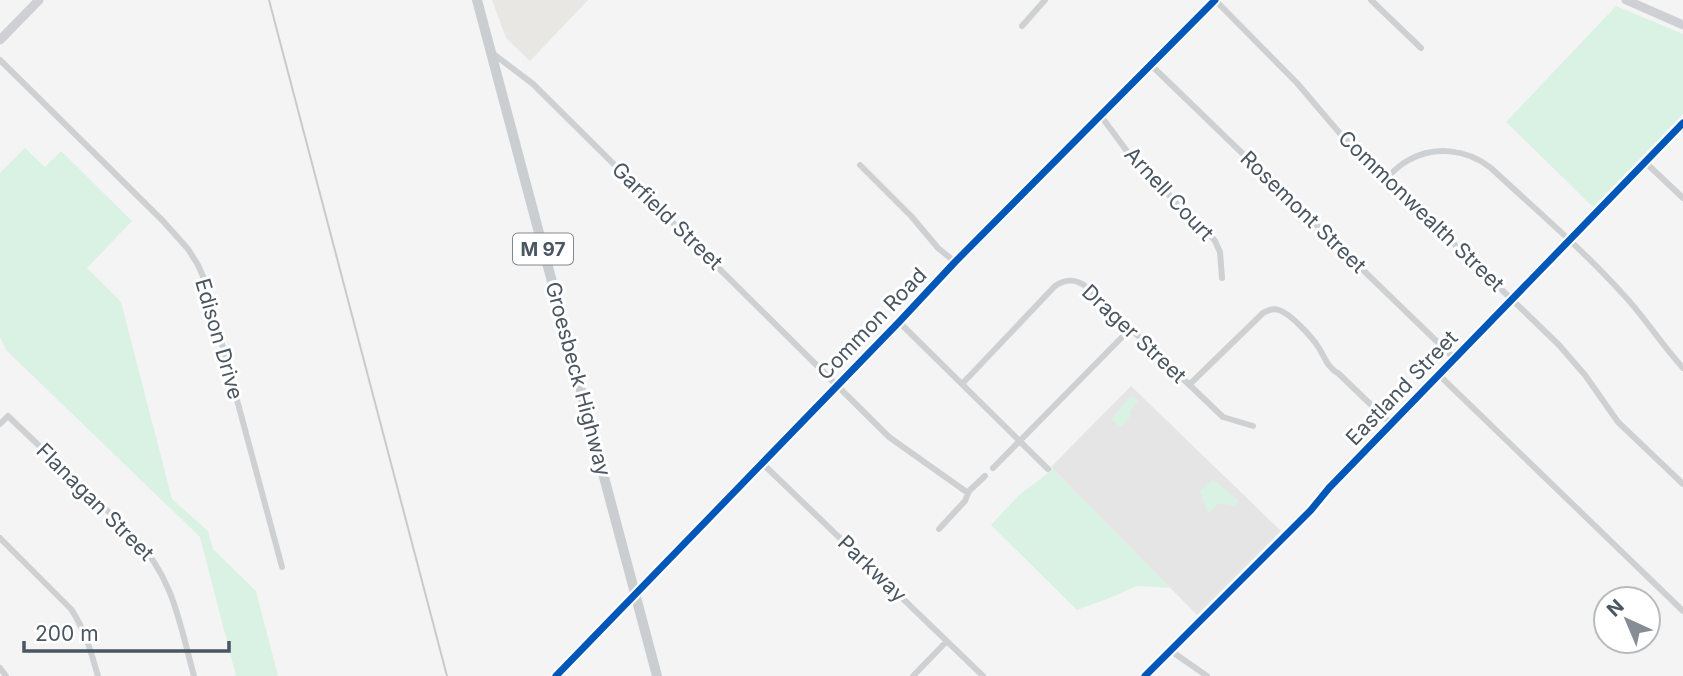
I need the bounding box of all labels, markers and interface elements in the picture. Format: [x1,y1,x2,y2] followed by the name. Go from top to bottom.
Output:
[1333,125,1509,296] street label: Commonwealth Street
[1120,142,1219,246] street label: Arnell Court
[1235,145,1371,278] street label: Rosemont Street
[607,157,728,275] street label: Garfield Street
[513,233,573,264] road number: M 97
[812,262,931,385] street label: Common Road
[190,275,249,402] street label: Edison Drive
[541,279,617,479] street label: Groesbeck Highway
[1077,279,1192,388] street label: Drager Street
[1341,325,1463,450] street label: Eastland Street
[31,438,159,566] street label: Flanagan Street
[833,530,912,607] street label: Parkway
[1592,585,1662,655] north arrow
[1602,595,1629,621] text: N
[24,610,229,654] scale bar
[35,621,99,646] text: 200 m

